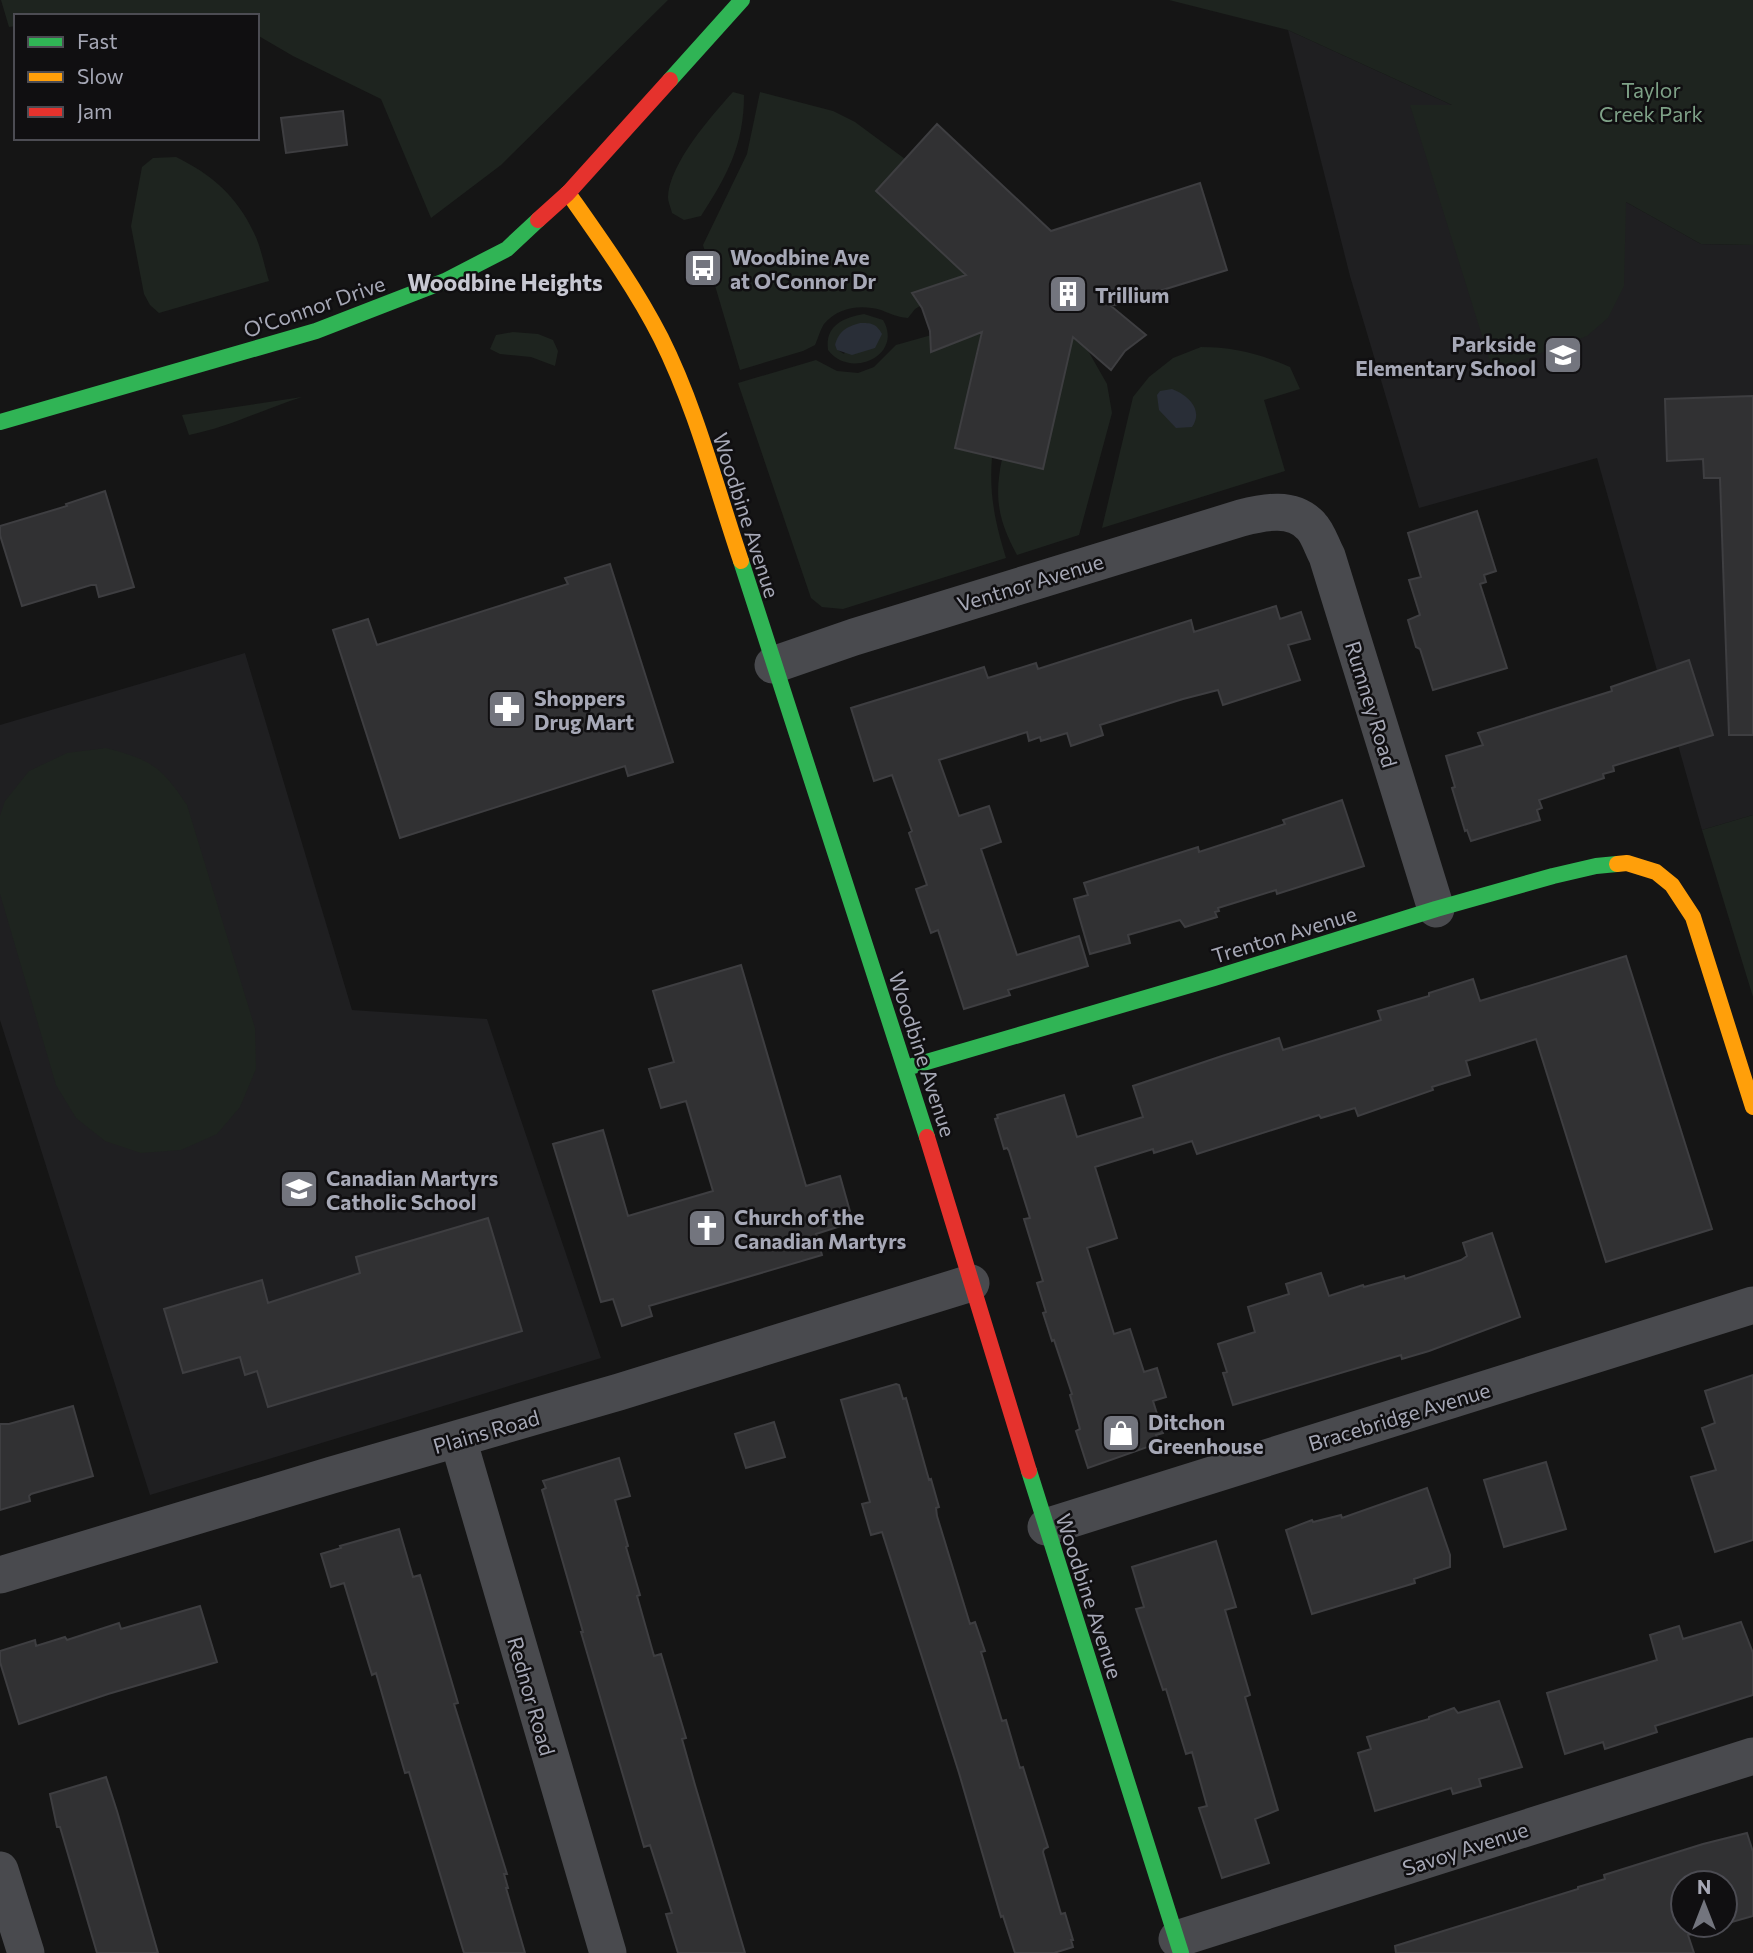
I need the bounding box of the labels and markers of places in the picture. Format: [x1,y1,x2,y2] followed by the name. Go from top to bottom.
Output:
[730,244,877,293] place label: Woodbine Ave at O'Connor Dr
[682,247,724,289] bus stop icon: Woodbine Ave at O'Connor Dr
[1047,273,1089,315] building icon: Trillium
[1095,282,1169,307] place label: Trillium
[1355,331,1536,380] place label: Parkside Elementary School
[1542,334,1584,376] school or university icon: Parkside Elementary School
[534,685,634,734] place label: Shoppers Drug Mart
[486,688,528,730] pharmacy icon: Shoppers Drug Mart
[326,1165,499,1214] place label: Canadian Martyrs Catholic School
[278,1168,320,1210] school or university icon: Canadian Martyrs Catholic School
[734,1204,907,1253] place label: Church of the Canadian Martyrs
[686,1207,728,1249] church icon: Church of the Canadian Martyrs
[1148,1409,1263,1458] place label: Ditchon Greenhouse
[1100,1412,1142,1454] shop icon: Ditchon Greenhouse

